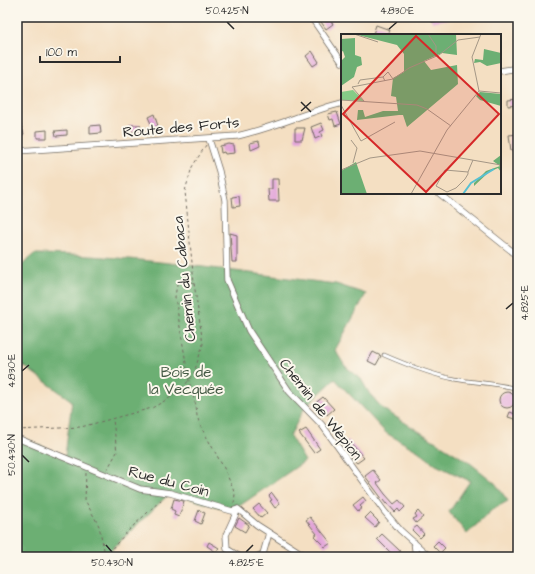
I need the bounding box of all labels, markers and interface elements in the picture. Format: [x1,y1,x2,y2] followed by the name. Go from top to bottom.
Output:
[206,4,248,18] text: 50.425°N
[380,4,414,18] text: 4.830°E
[341,34,501,194] inset map
[40,38,120,64] scale bar
[46,44,77,61] text: 100 m
[122,112,241,143] street label: Route des Forts
[167,215,202,343] street label: Chemin du Cabaca
[518,285,532,321] text: 4.825°E
[5,354,19,388] text: 4.830°E
[274,354,367,465] street label: Chemin de Wépion
[149,362,223,400] park label: Bois de la Vecquée
[5,434,19,476] text: 50.430°N
[126,461,212,502] street label: Rue du Coin
[91,556,133,570] text: 50.430°N
[228,556,264,570] text: 4.825°E

